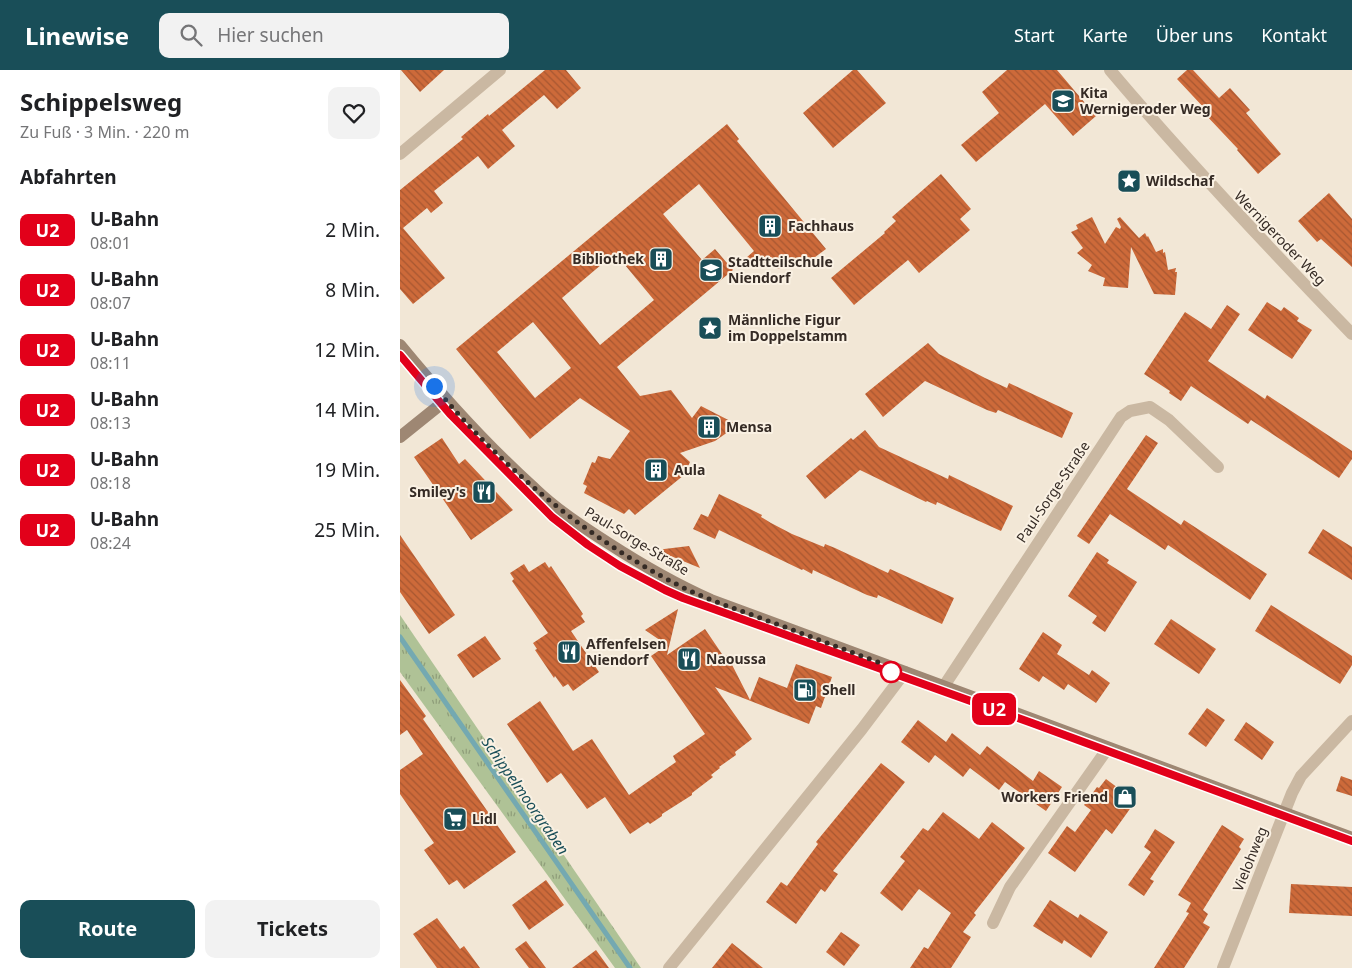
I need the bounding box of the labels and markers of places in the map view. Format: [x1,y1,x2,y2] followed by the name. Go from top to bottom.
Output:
[1080,83,1211,118] place label: Kita Wernigeroder Weg
[1050,88,1076,114] school or university icon: Kita Wernigeroder Weg
[1116,168,1142,194] place icon: Wildschaf
[1146,171,1215,190] place label: Wildschaf
[757,213,783,239] building icon: Fachhaus
[788,216,854,235] place label: Fachhaus
[648,246,674,272] building icon: Bibliothek
[572,249,644,268] place label: Bibliothek
[728,252,833,287] place label: Stadtteilschule Niendorf
[698,257,724,283] school or university icon: Stadtteilschule Niendorf
[728,310,848,345] place label: Männliche Figur im Doppelstamm
[697,315,723,341] place icon: Männliche Figur im Doppelstamm
[696,414,722,440] building icon: Mensa
[726,417,772,436] place label: Mensa
[643,457,669,483] building icon: Aula
[674,460,705,479] place label: Aula
[471,479,497,505] restaurant icon: Smiley's
[409,482,466,501] place label: Smiley's
[586,634,666,669] place label: Affenfelsen Niendorf
[556,639,582,665] restaurant icon: Affenfelsen Niendorf
[676,646,702,672] restaurant icon: Naoussa
[706,649,766,668] place label: Naoussa
[880,661,902,683] unlabelled marker
[792,677,818,703] fuel station icon: Shell
[822,680,856,699] place label: Shell
[1112,784,1138,810] shop icon: Workers Friend
[1001,787,1108,806] place label: Workers Friend
[442,806,468,832] supermarket icon: Lidl
[472,809,497,828] place label: Lidl

